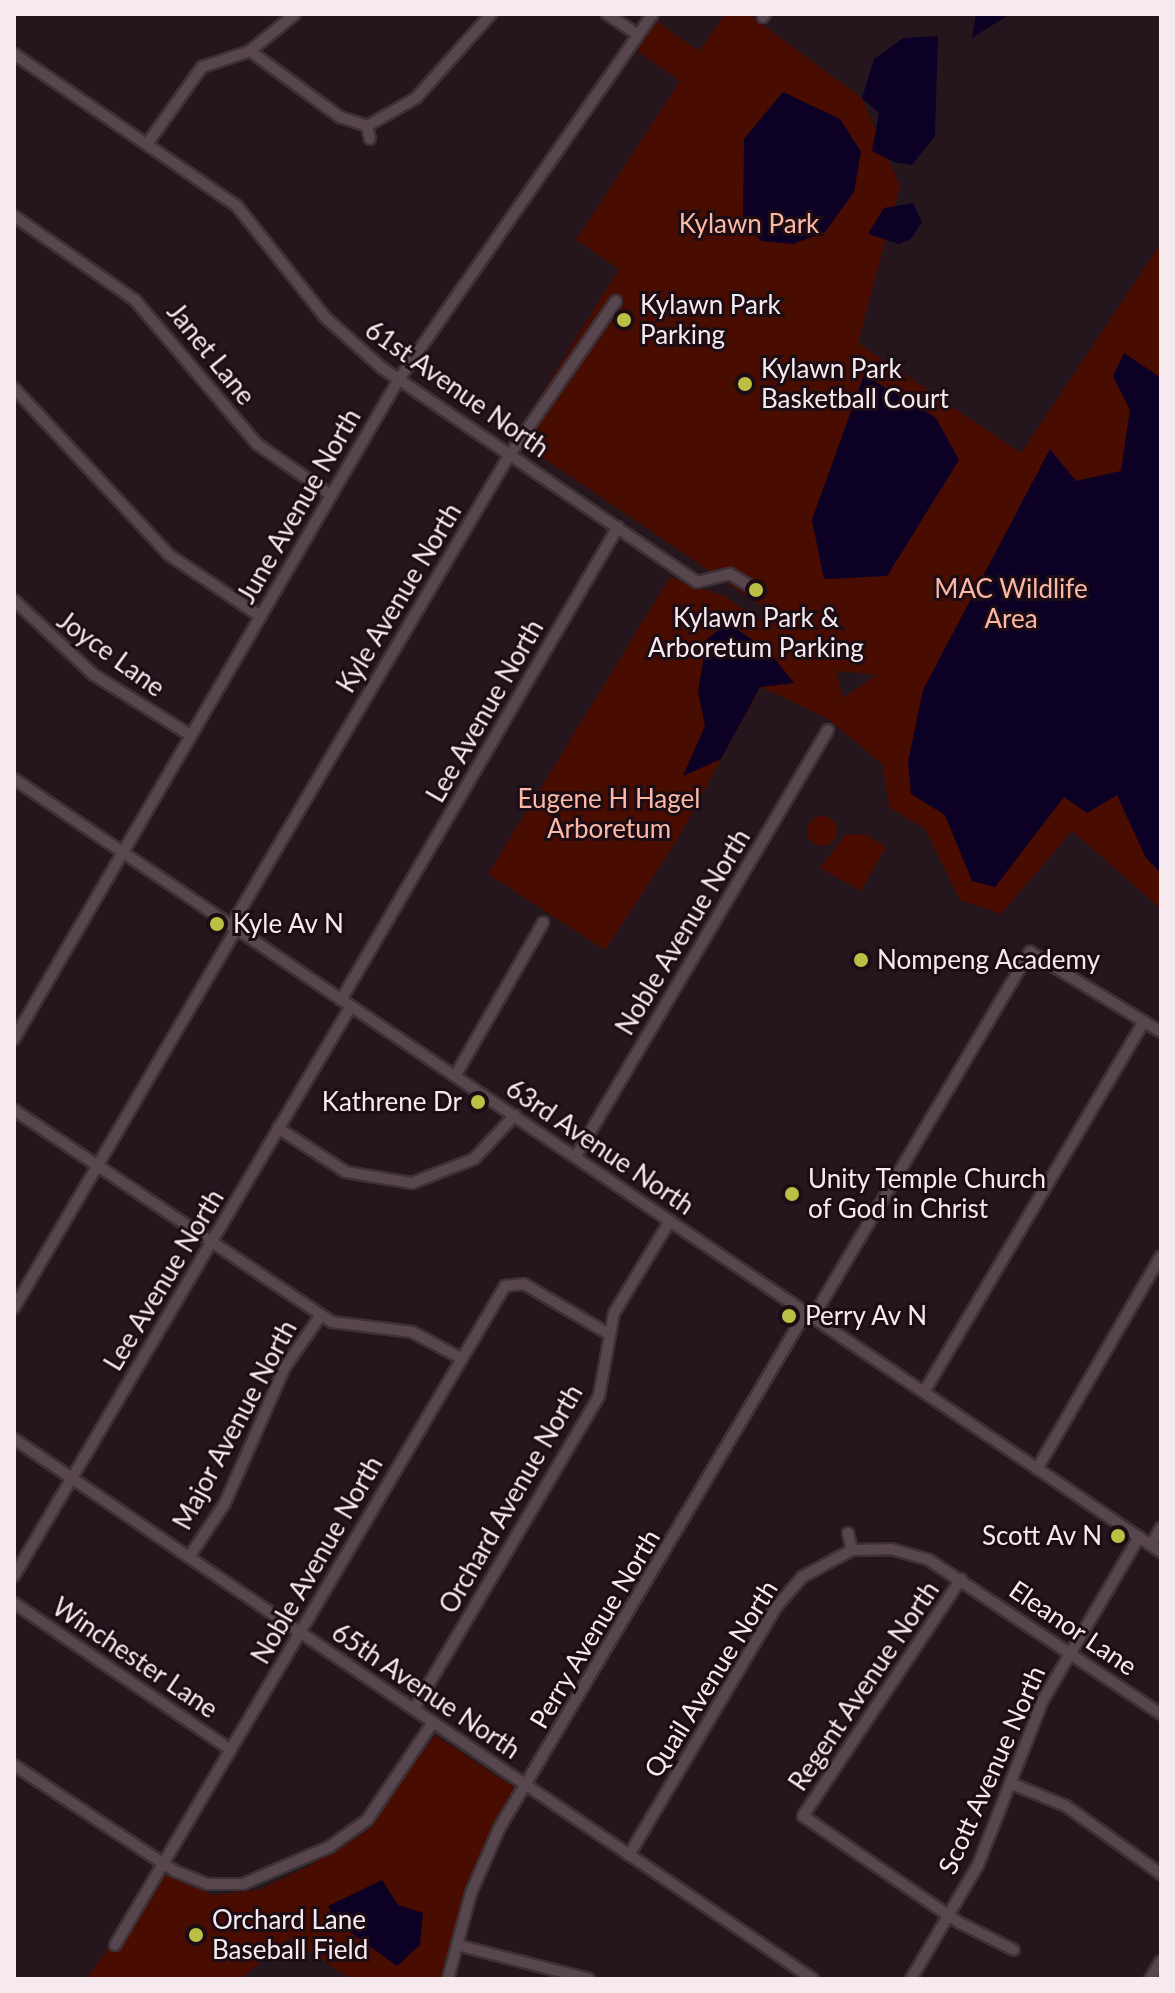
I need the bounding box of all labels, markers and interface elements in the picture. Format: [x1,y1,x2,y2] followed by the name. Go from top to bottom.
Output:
[679,208,819,240] park label: Kylawn Park
[640,289,781,350] place label: Kylawn Park Parking
[160,297,262,411] street label: Janet Lane
[615,311,633,329] marker: Kylawn Park Parking
[359,314,555,464] street label: 61st Avenue North
[761,353,949,414] place label: Kylawn Park Basketball Court
[736,375,754,393] marker: Kylawn Park Basketball Court
[230,403,368,609] street label: June Avenue North
[330,497,468,699] street label: Kyle Avenue North
[934,573,1088,634] park label: MAC Wildlife Area
[747,581,765,599] marker: Kylawn Park & Arboretum Parking
[648,602,864,664] place label: Kylawn Park & Arboretum Parking
[51,605,171,703] street label: Joyce Lane
[420,614,550,808] street label: Lee Avenue North
[518,783,700,844] park label: Eugene H Hagel Arboretum
[609,823,757,1041] street label: Noble Avenue North
[233,908,345,940] place label: Kyle Av N
[208,915,226,933] marker: Kyle Av N
[877,944,1101,976] place label: Nompeng Academy
[852,951,870,969] marker: Nompeng Academy
[500,1072,700,1222] street label: 63rd Avenue North
[322,1086,462,1118] place label: Kathrene Dr
[469,1093,487,1111] marker: Kathrene Dr
[808,1163,1047,1224] place label: Unity Temple Church of God in Christ
[97,1183,231,1377] street label: Lee Avenue North
[783,1185,801,1203] marker: Unity Temple Church of God in Christ
[805,1300,929,1332] place label: Perry Av N
[780,1307,798,1325] marker: Perry Av N
[166,1314,304,1536] street label: Major Avenue North
[433,1379,589,1619] street label: Orchard Avenue North
[245,1450,389,1670] street label: Noble Avenue North
[980,1520,1102,1552] place label: Scott Av N
[523,1523,667,1735] street label: Perry Avenue North
[1109,1527,1127,1545] marker: Scott Av N
[638,1574,784,1784] street label: Quail Avenue North
[1003,1574,1143,1682] street label: Eleanor Lane
[782,1575,946,1797] street label: Regent Avenue North
[46,1591,224,1725] street label: Winchester Lane
[326,1616,526,1766] street label: 65th Avenue North
[932,1661,1052,1879] street label: Scott Avenue North
[212,1904,368,1966] place label: Orchard Lane Baseball Field
[187,1926,205,1944] marker: Orchard Lane Baseball Field

